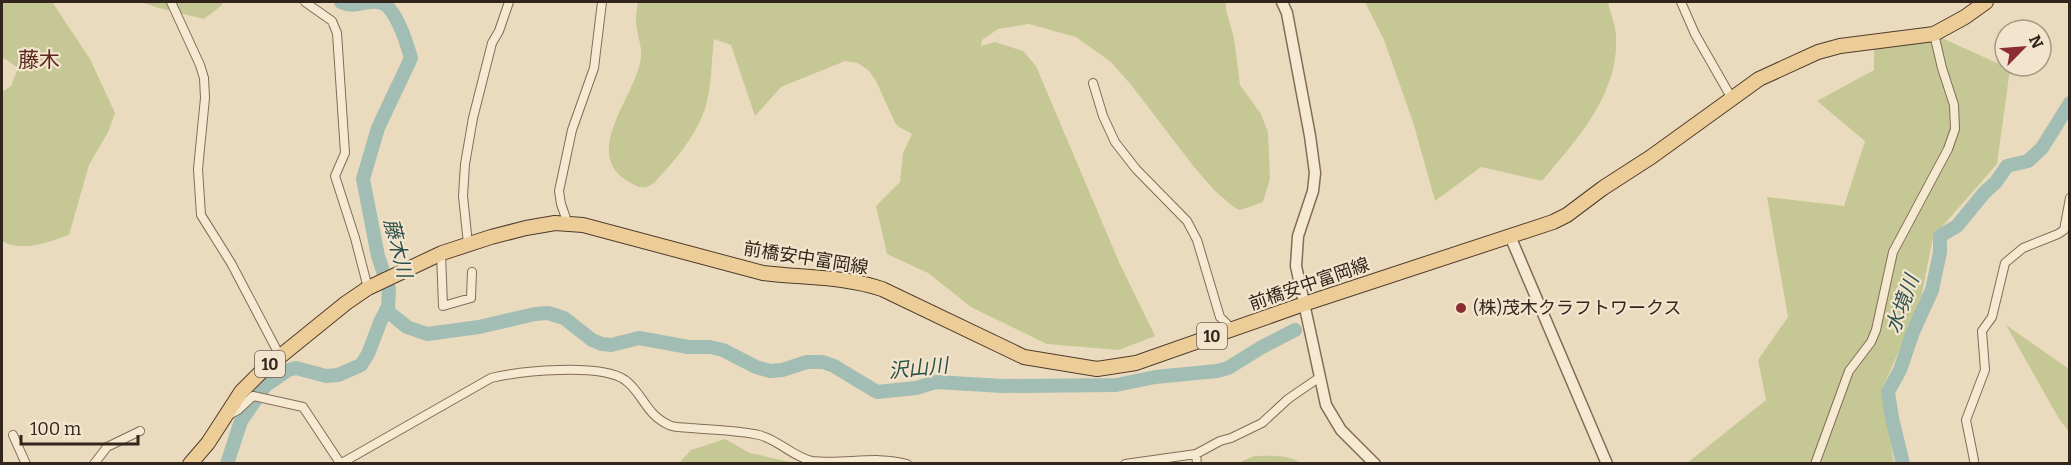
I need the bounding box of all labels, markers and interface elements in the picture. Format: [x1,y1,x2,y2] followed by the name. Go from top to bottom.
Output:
[1993,18,2053,78] north arrow
[2025,32,2047,51] text: N
[18,47,60,73] district label: 藤木
[379,216,417,282] water label: 藤木川
[742,237,870,279] street label: 前橋安中富岡線
[1246,253,1372,315] street label: 前橋安中富岡線
[1880,270,1924,336] water label: 水境川
[1473,297,1682,319] place label: (株)茂木クラフトワークス
[1454,301,1468,315] marker: (株)茂木クラフトワークス
[1197,323,1227,349] road number: 10
[255,351,285,377] road number: 10
[887,353,951,383] water label: 沢山川
[21,408,138,446] scale bar
[30,418,81,440] text: 100 m

